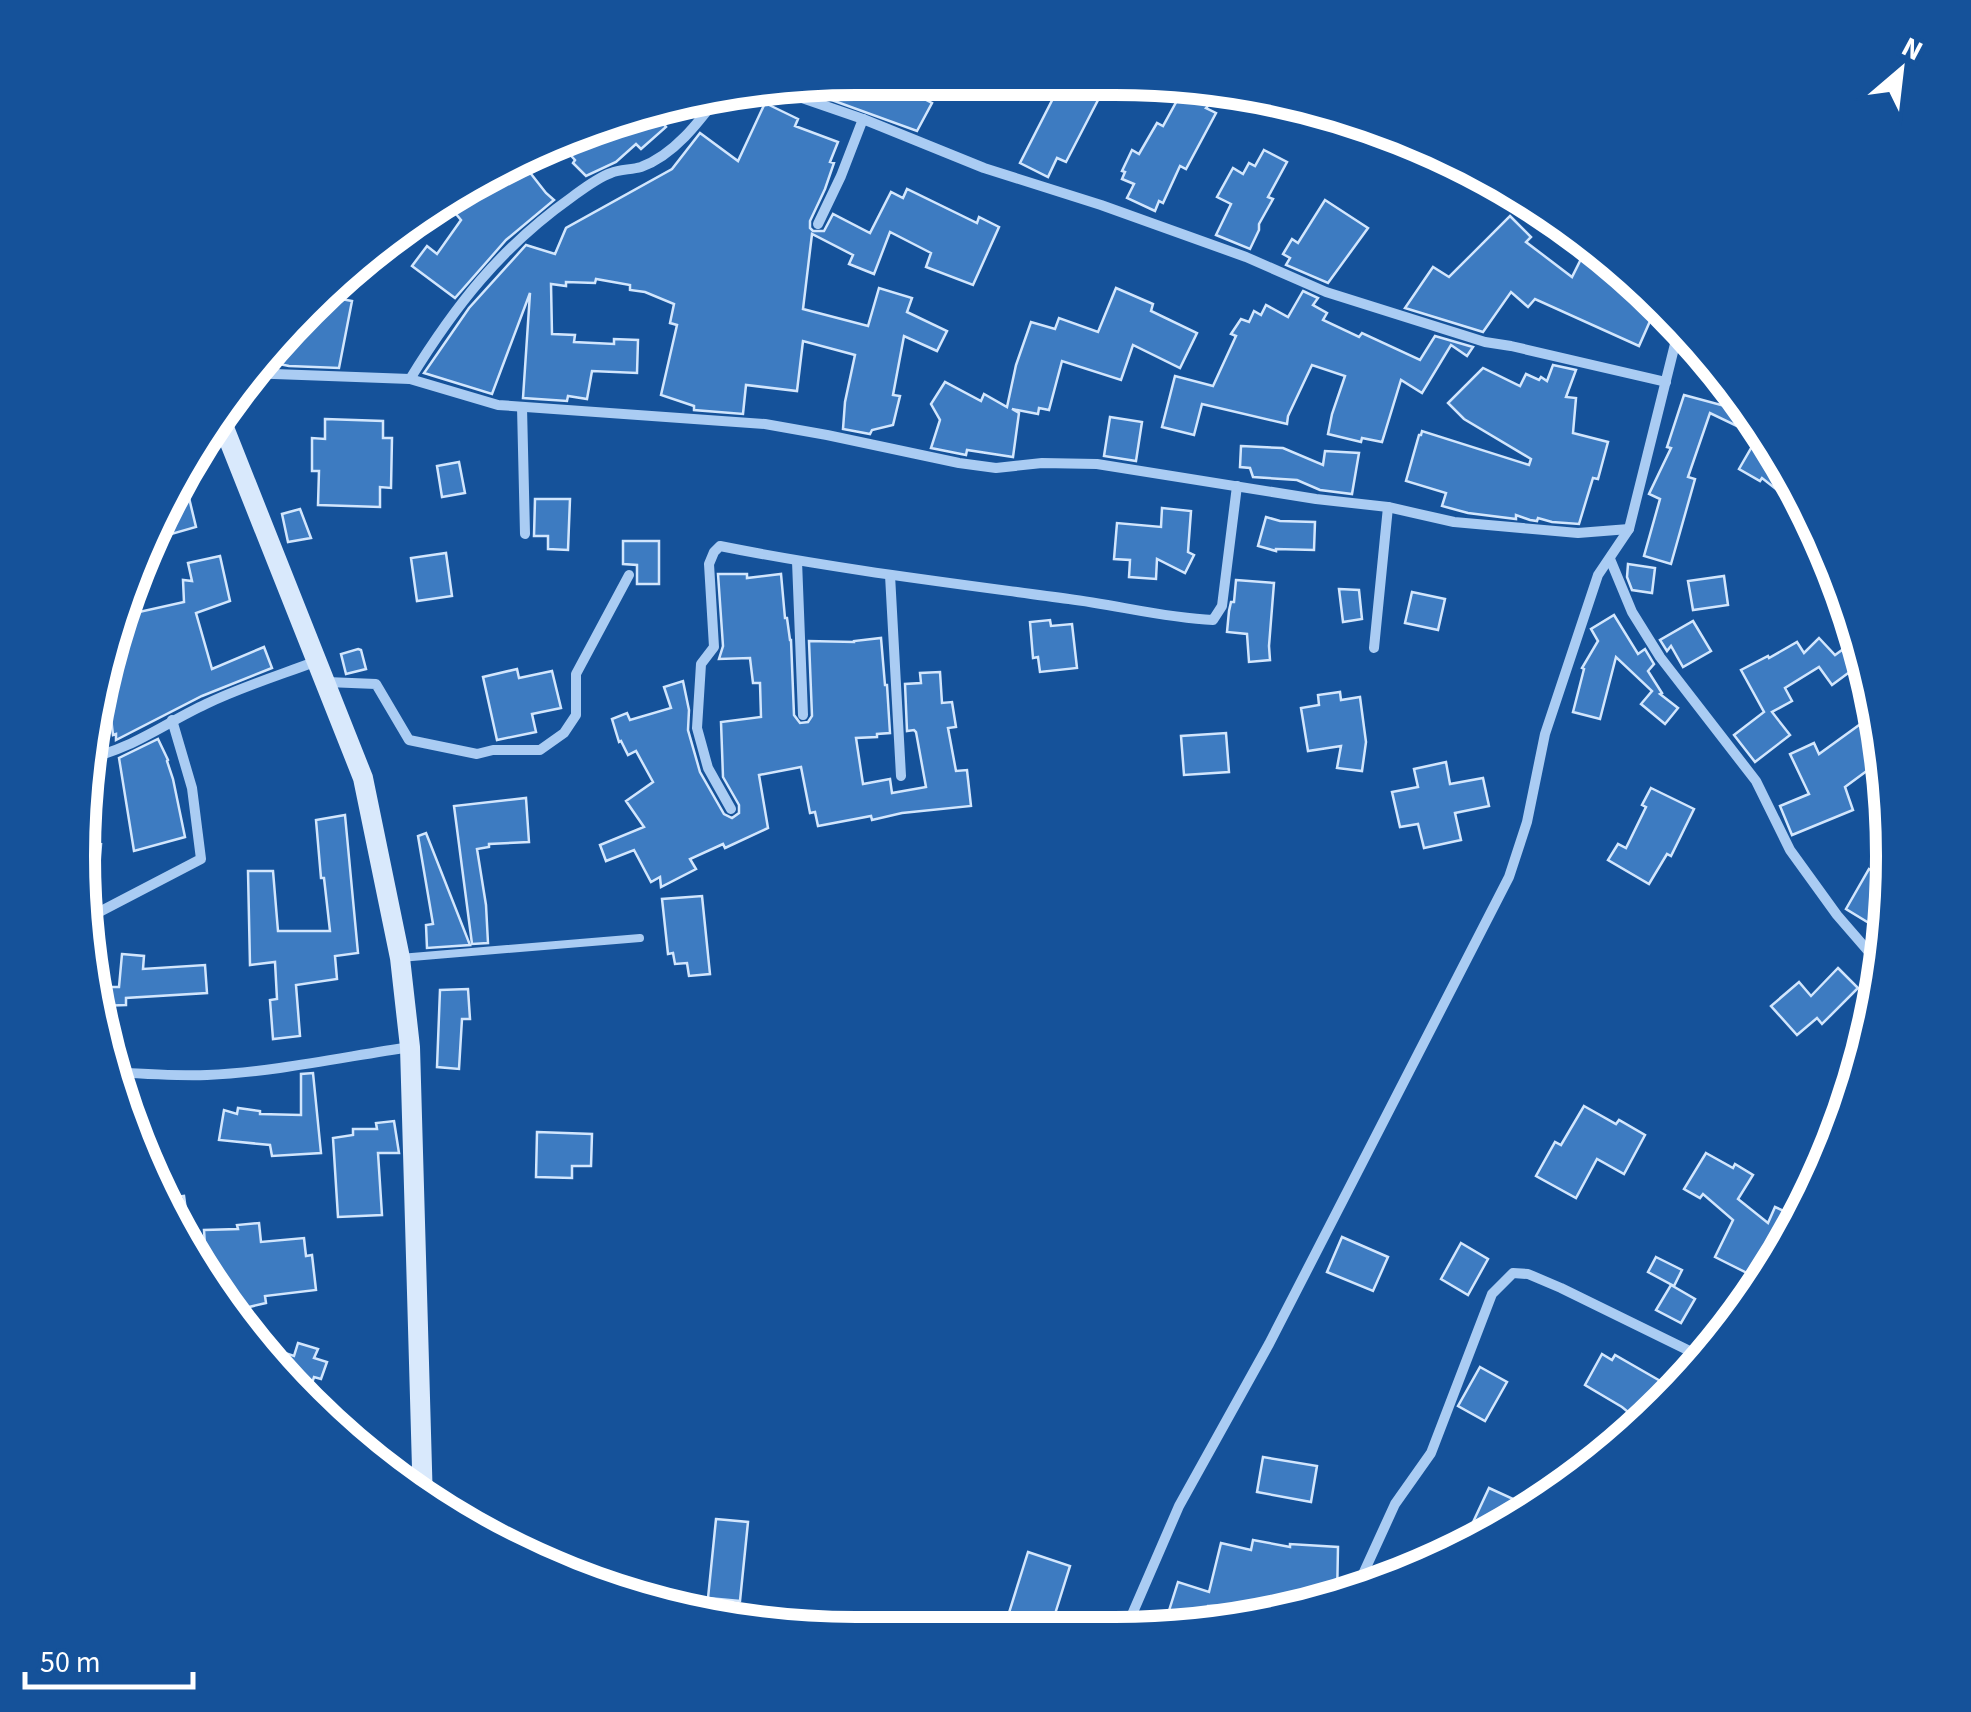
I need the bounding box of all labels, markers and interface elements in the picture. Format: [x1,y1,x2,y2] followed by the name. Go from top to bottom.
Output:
[1851,20,1951,120] north arrow
[1895,27,1930,71] text: N
[25,1627,192,1689] scale bar
[40,1641,101,1684] text: 50 m

